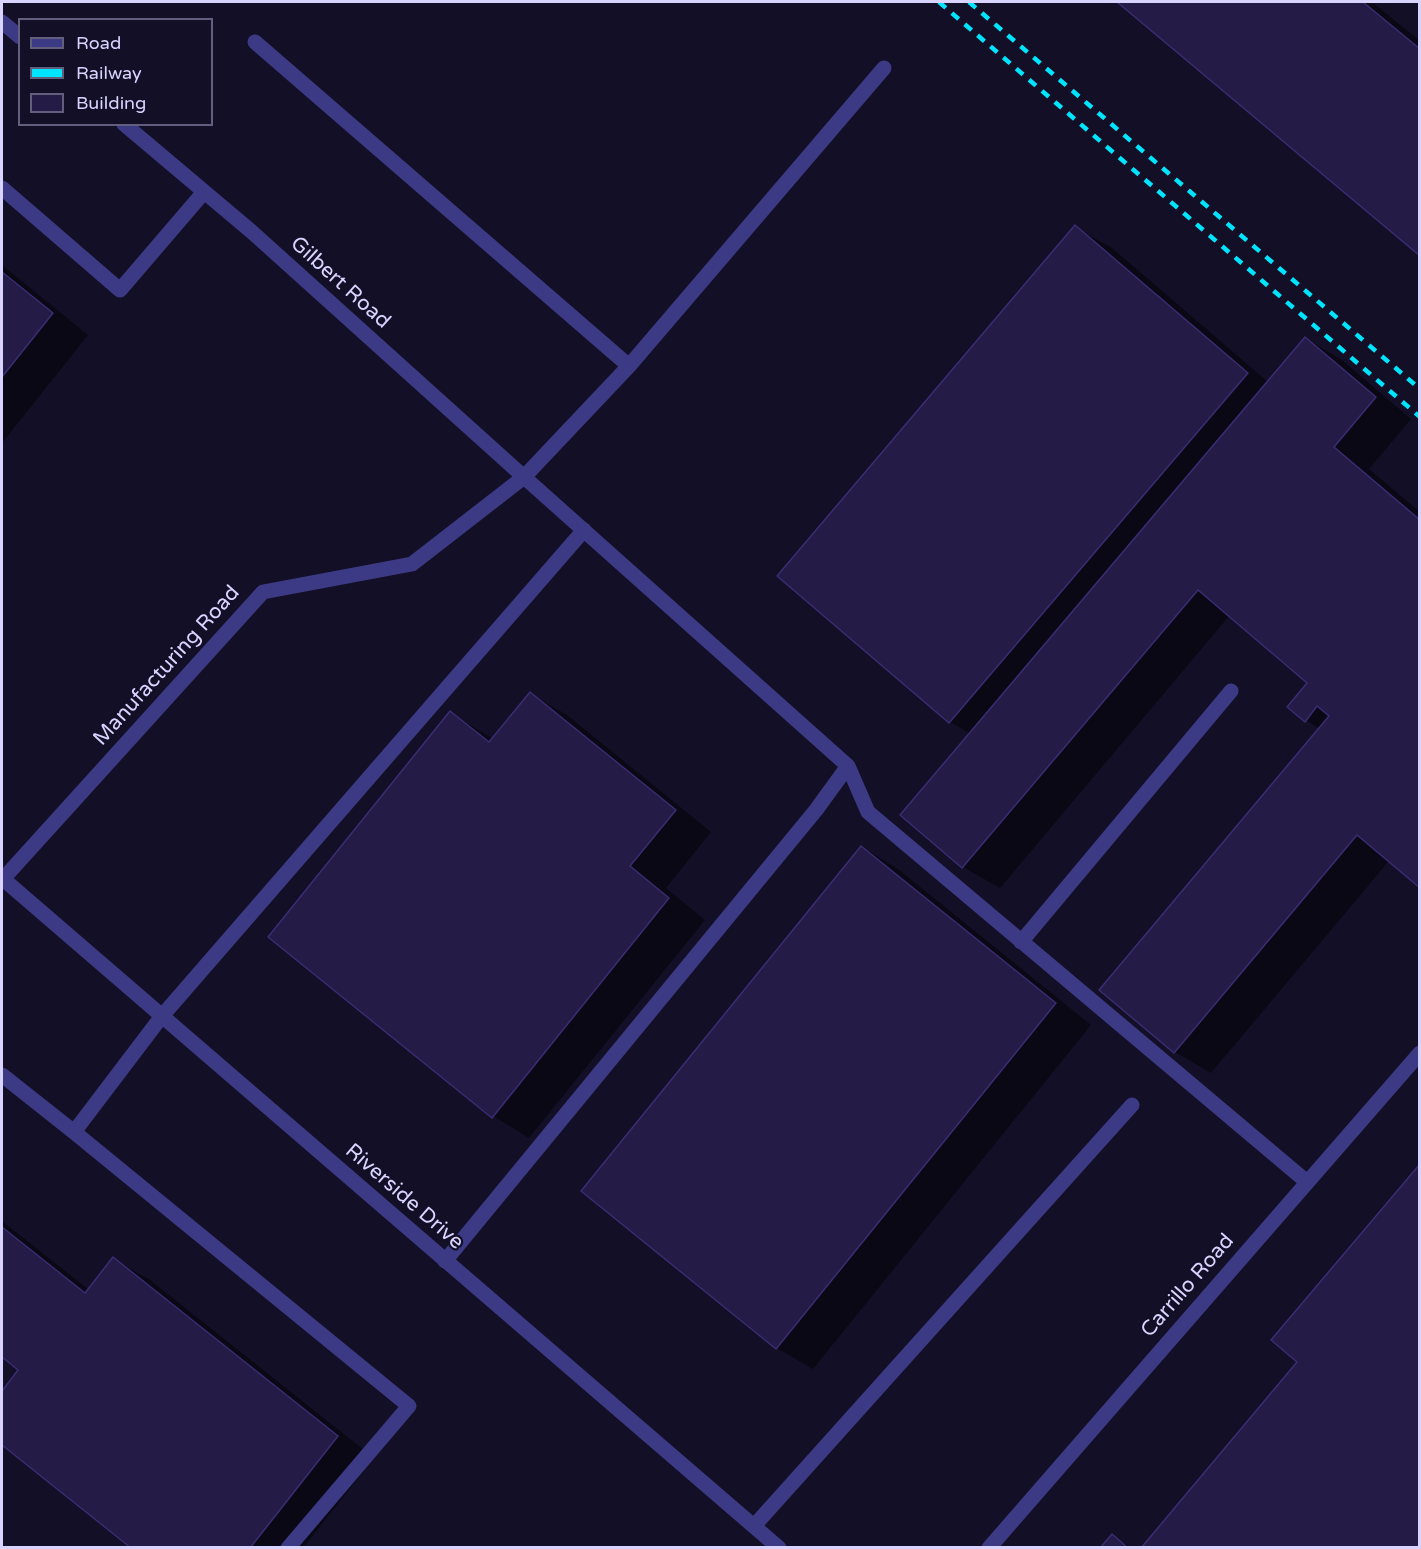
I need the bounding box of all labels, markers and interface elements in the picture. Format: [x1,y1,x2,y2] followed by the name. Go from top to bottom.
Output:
[18,18,213,126] legend
[76,32,121,54] text: Road
[76,62,142,84] text: Railway
[76,92,146,114] text: Building
[285,232,395,334] street label: Gilbert Road
[89,581,245,751] street label: Manufacturing Road
[340,1139,468,1255] street label: Riverside Drive
[1136,1229,1240,1343] street label: Carrillo Road

